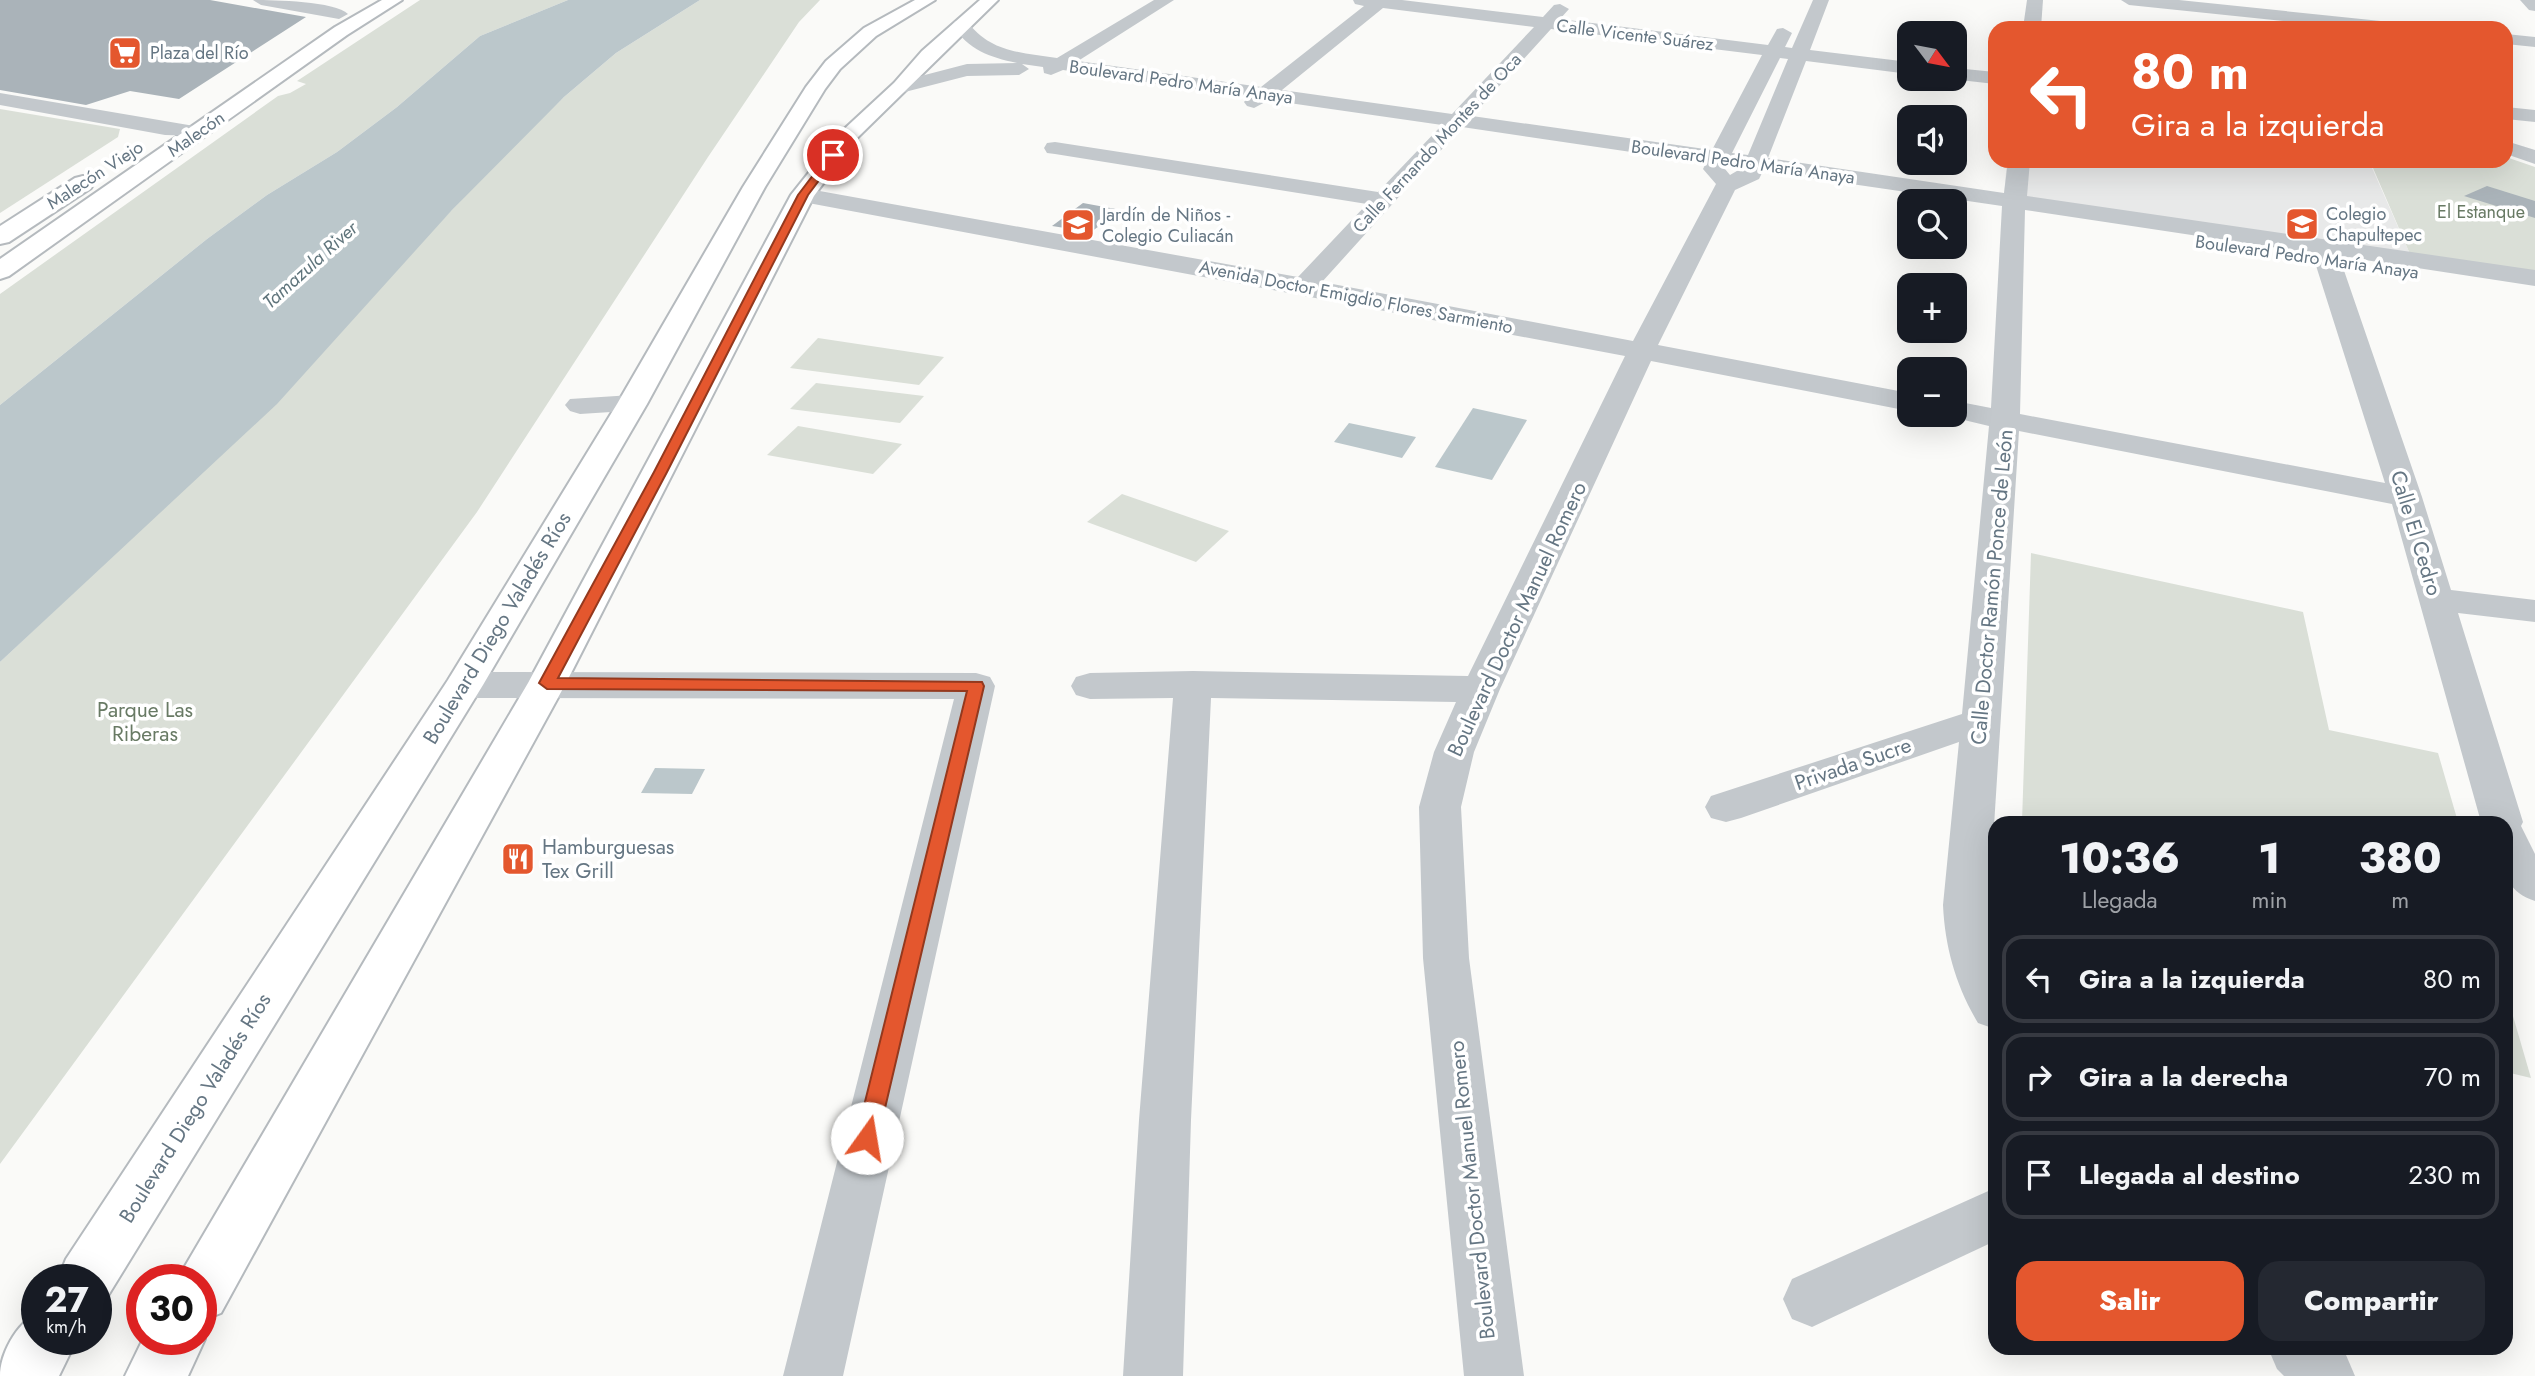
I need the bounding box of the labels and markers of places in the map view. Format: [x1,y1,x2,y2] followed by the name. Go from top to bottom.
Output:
[106,34,144,72] supermarket icon: Plaza del Río
[150,40,249,66] place label: Plaza del Río
[803,125,863,185] pin
[2326,201,2422,248] place label: Colegio Chapultepec
[1100,202,1234,249] place label: Jardín de Niños - Colegio Culiacán
[2283,205,2321,243] school or university icon: Colegio Chapultepec
[1059,206,1097,244] school or university icon: Jardín de Niños - Colegio Culiacán
[542,832,674,886] place label: Hamburguesas Tex Grill
[499,840,537,878] restaurant icon: Hamburguesas Tex Grill

